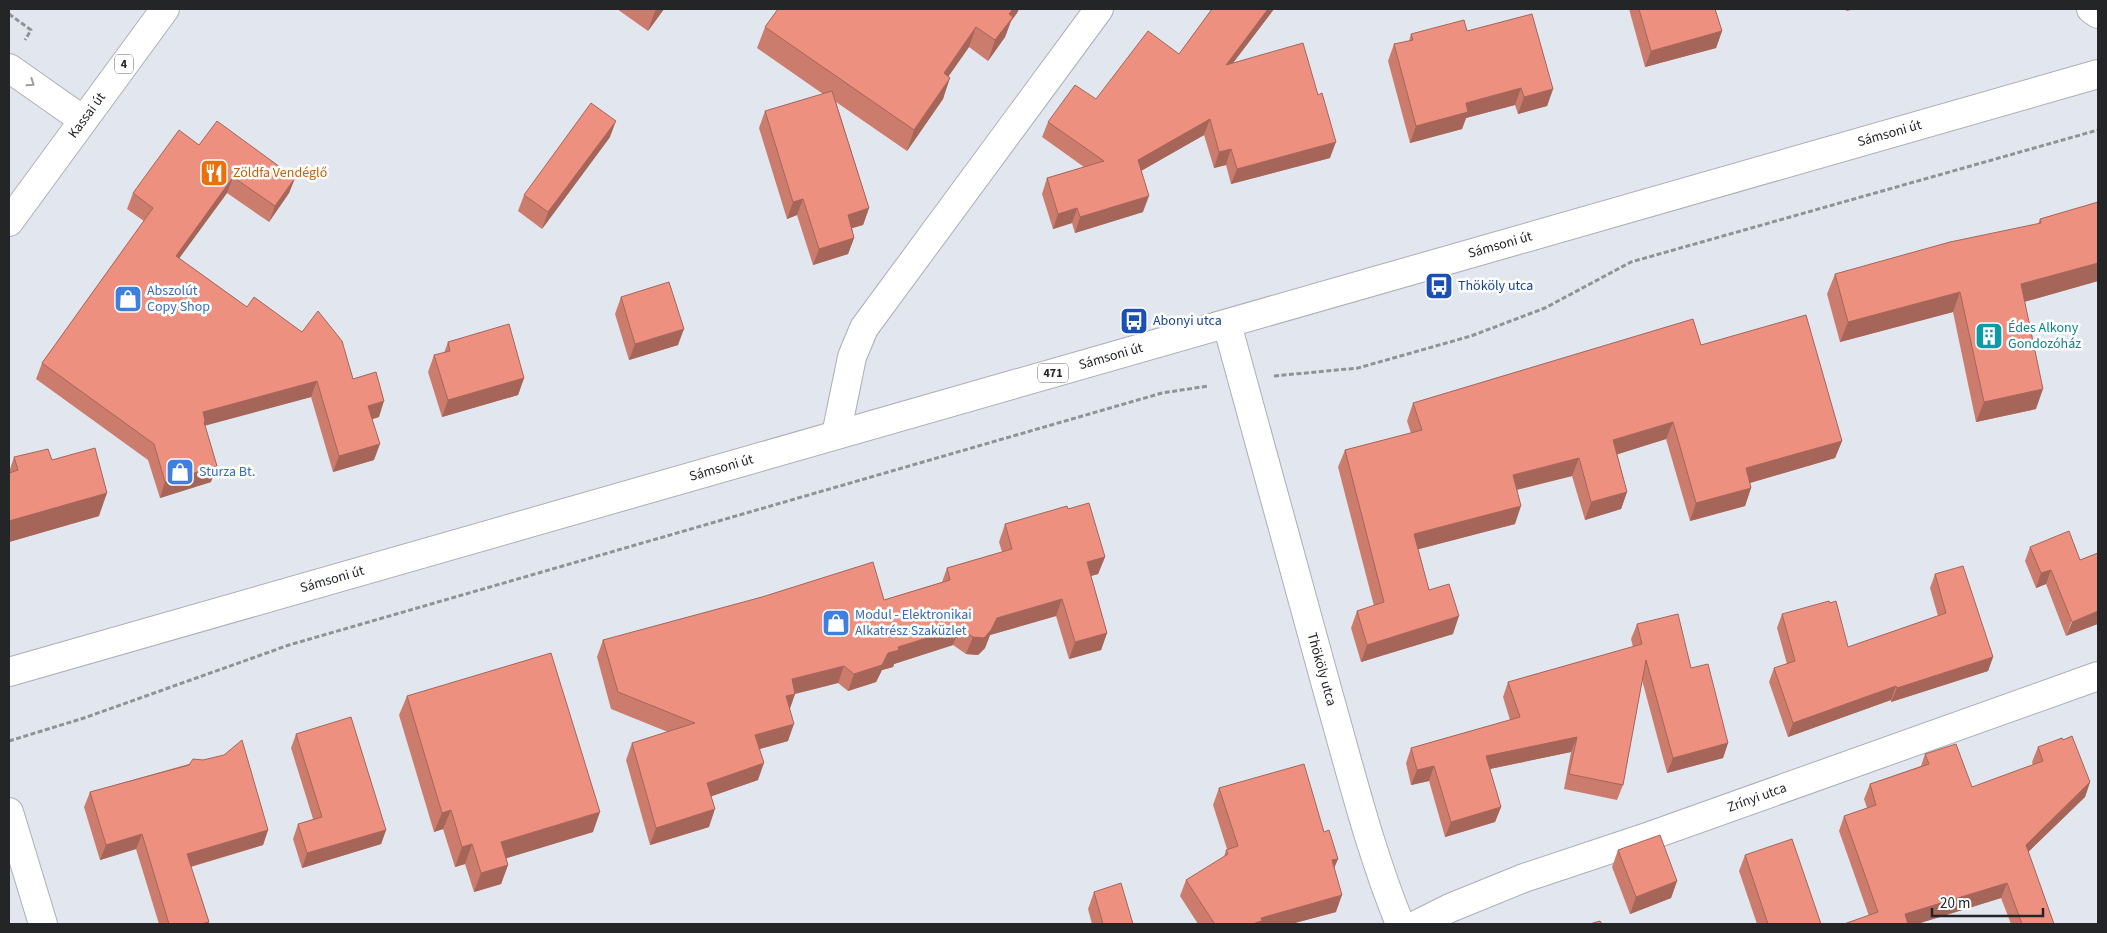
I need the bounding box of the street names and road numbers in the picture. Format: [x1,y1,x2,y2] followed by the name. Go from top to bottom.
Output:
[115,54,133,74] road number: 4
[63,88,111,143] street label: Kassai út
[1855,115,1924,152] street label: Sámsoni út
[1466,226,1535,264] street label: Sámsoni út
[1076,338,1145,375] street label: Sámsoni út
[1038,363,1068,382] road number: 471
[687,449,756,487] street label: Sámsoni út
[298,561,367,598] street label: Sámsoni út
[1302,630,1341,708] street label: Thököly utca
[1724,778,1789,818] street label: Zrínyi utca

